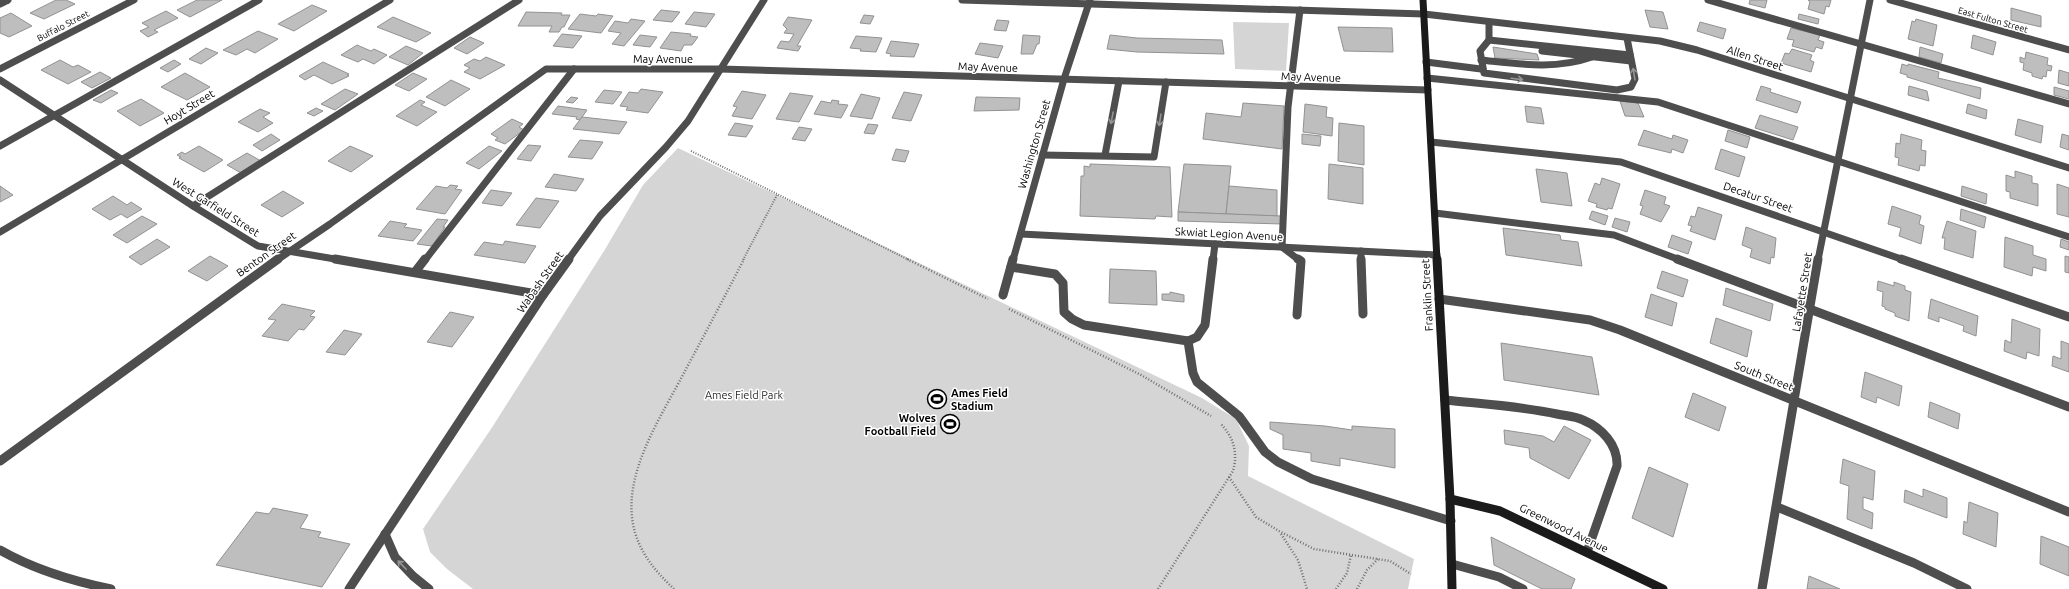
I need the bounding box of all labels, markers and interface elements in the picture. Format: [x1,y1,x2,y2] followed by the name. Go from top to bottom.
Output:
[1957,5,2030,35] street label: East Fulton Street
[35,8,91,43] street label: Buffalo Street
[1725,43,1785,73] street label: Allen Street
[633,53,693,65] street label: May Avenue
[958,60,1018,74] street label: May Avenue
[1630,68,1638,81] one-way arrow
[1281,70,1341,84] street label: May Avenue
[1510,75,1523,82] one-way arrow
[162,87,217,127] street label: Hoyt Street
[1016,97,1053,190] street label: Washington Street
[1108,111,1116,124] one-way arrow
[1156,113,1164,126] one-way arrow
[170,175,262,239] street label: West Garfield Street
[1722,180,1795,215] street label: Decatur Street
[1175,225,1283,243] street label: Skwiat Legion Avenue
[234,229,298,279] street label: Benton Street
[514,249,566,315] street label: Wabash Street
[1790,251,1814,333] street label: Lafayette Street
[1419,258,1435,331] street label: Franklin Street
[1733,359,1796,393] street label: South Street
[951,387,1008,412] place label: Ames Field Stadium
[926,388,948,410] sports icon: Ames Field Stadium
[705,389,784,401] park label: Ames Field Park
[865,412,936,437] place label: Wolves Football Field
[939,413,961,435] sports icon: Wolves Football Field
[1518,501,1610,555] street label: Greenwood Avenue
[397,560,407,570] one-way arrow

